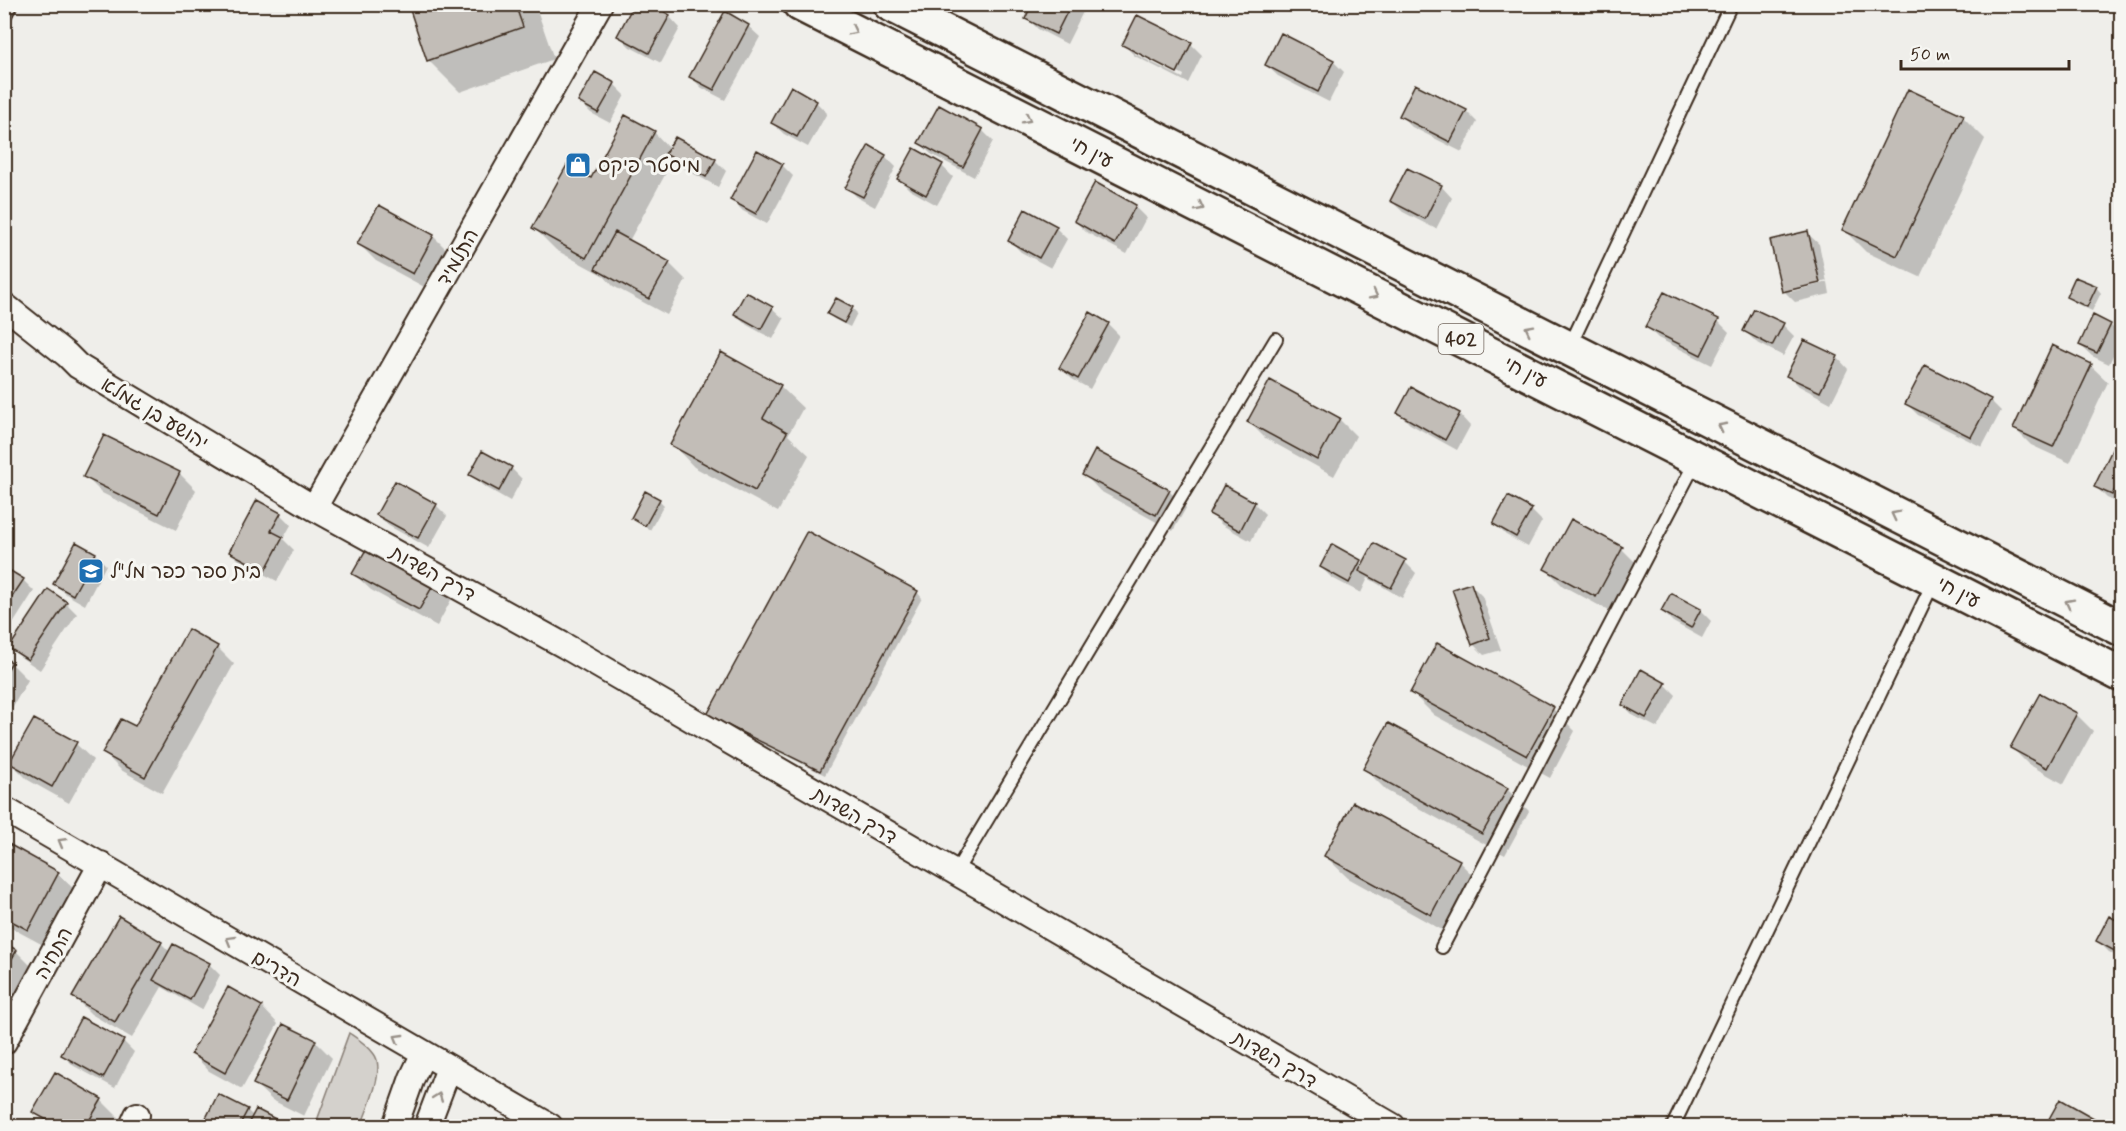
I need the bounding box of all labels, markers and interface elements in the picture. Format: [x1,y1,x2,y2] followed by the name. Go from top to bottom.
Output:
[846,24,857,35] one-way arrow
[1901,33,2069,71] scale bar
[1910,43,1950,67] text: 50 m
[1020,112,1031,123] one-way arrow
[1065,131,1118,176] street label: עין חי
[563,150,593,180] shop icon: מיסטר פיקס
[598,153,700,180] place label: מיסטר פיקס
[1194,200,1205,211] one-way arrow
[431,224,486,292] street label: התלמיד
[1368,288,1379,300] one-way arrow
[1438,324,1484,354] road number: 402
[1525,325,1535,336] one-way arrow
[1499,351,1552,396] street label: עין חי
[95,372,213,457] street label: יהושע בן גמלא
[1717,422,1728,434] one-way arrow
[1891,510,1902,522] one-way arrow
[384,539,480,609] street label: דרך השדות
[76,556,106,586] school or university icon: בית ספר כפר מל"ל
[110,559,261,586] place label: בית ספר כפר מל"ל
[1932,571,1985,616] street label: עין חי
[2065,599,2076,610] one-way arrow
[806,781,902,851] street label: דרך השדות
[57,838,68,849] one-way arrow
[29,923,80,985] street label: התחיה
[226,936,236,947] one-way arrow
[247,944,306,994] street label: הדרים
[1226,1025,1322,1095] street label: דרך השדות
[394,1034,405,1045] one-way arrow
[431,1092,444,1103] one-way arrow

